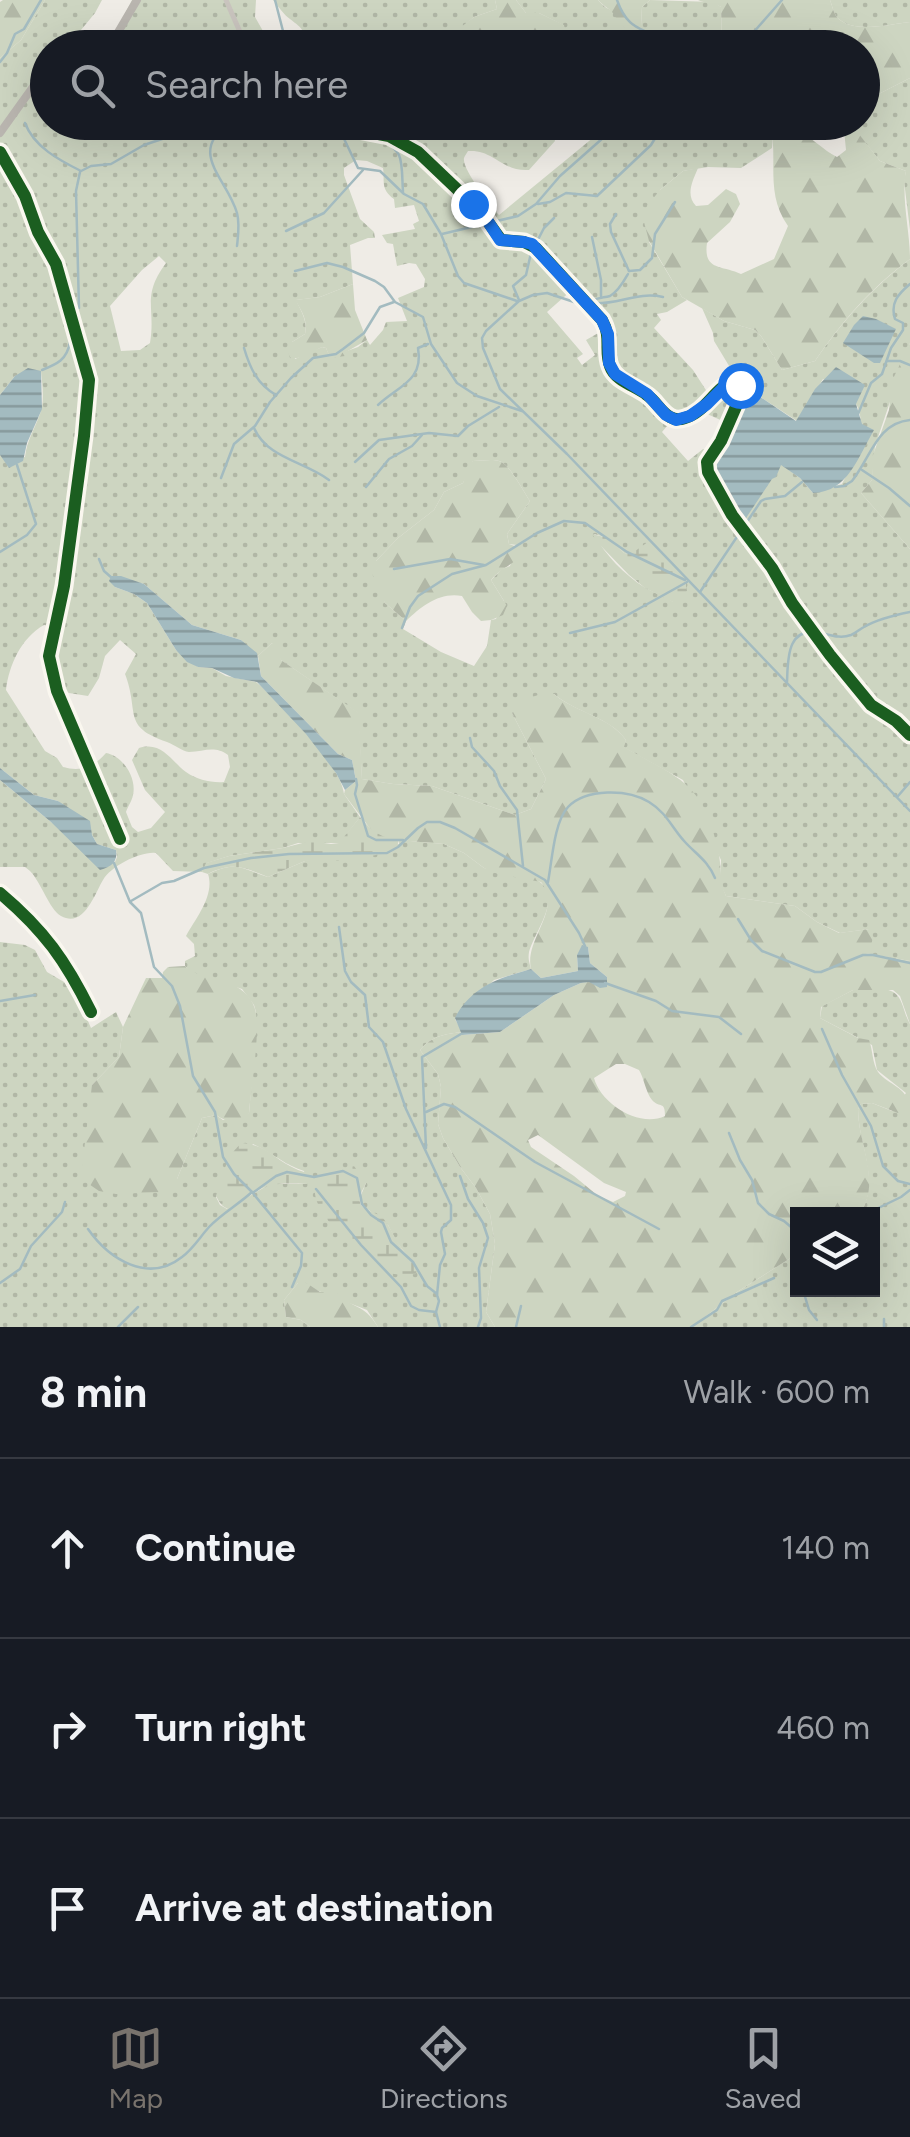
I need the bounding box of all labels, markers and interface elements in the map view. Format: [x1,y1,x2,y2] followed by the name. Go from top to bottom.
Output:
[30,30,880,140] search box
[65,58,120,113] icon: search
[145,62,348,108] text: Search here
[451,182,497,228] route end
[718,363,764,409] route start
[790,1207,880,1297] map controls
[790,1207,880,1297] button: layers
[40,1367,147,1418] text: 8 min
[683,1373,870,1411] text: Walk · 600 m
[40,1521,95,1576] icon: ahead
[135,1525,296,1571] text: Continue
[781,1529,870,1567] text: 140 m
[40,1701,95,1756] icon: right
[135,1705,307,1751] text: Turn right
[776,1709,870,1747] text: 460 m
[40,1881,95,1936] icon: arrive
[135,1885,493,1931] text: Arrive at destination
[108,2021,163,2115] tab: Map
[380,2021,508,2115] tab: Directions
[724,2021,802,2115] tab: Saved

